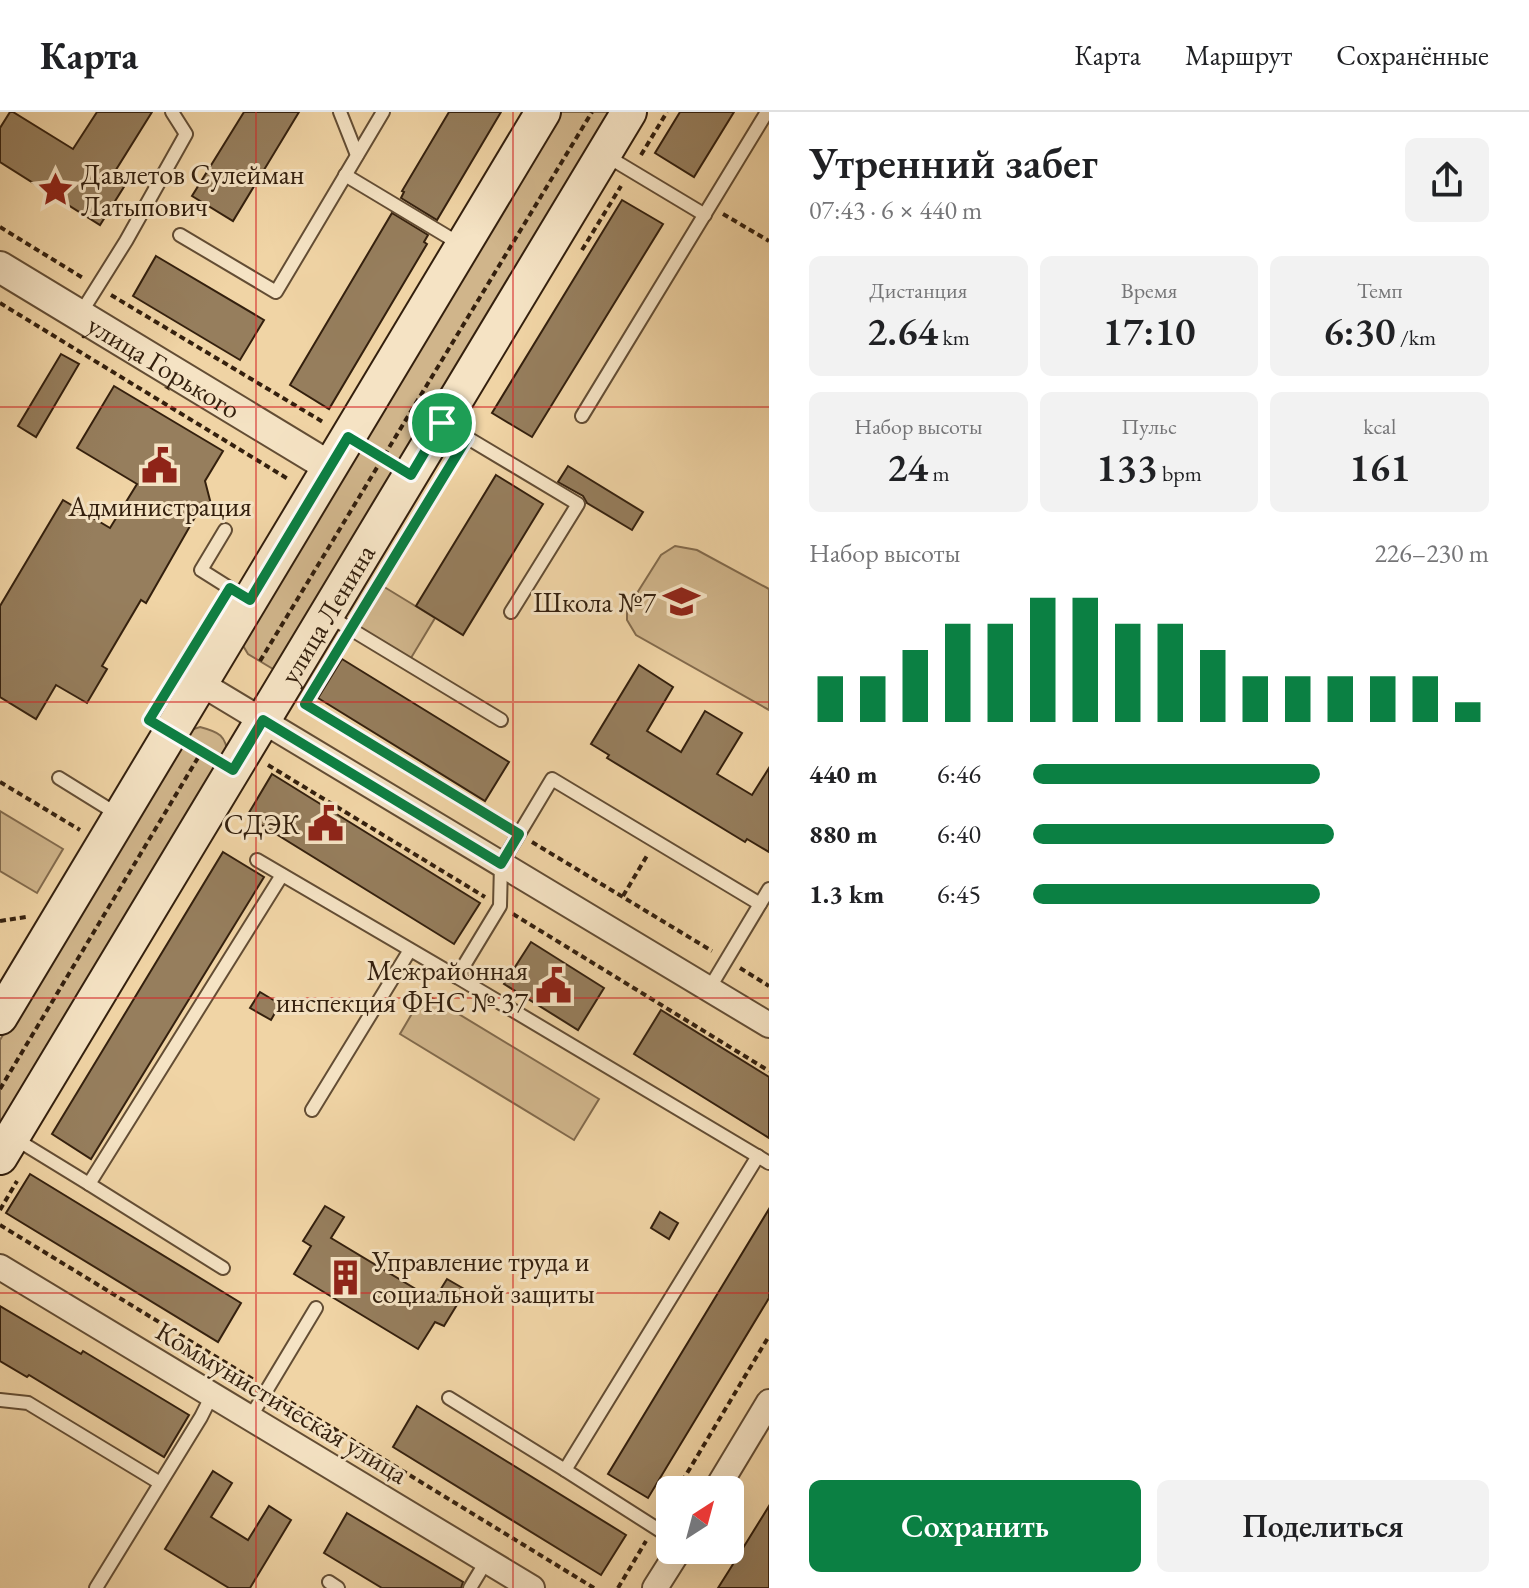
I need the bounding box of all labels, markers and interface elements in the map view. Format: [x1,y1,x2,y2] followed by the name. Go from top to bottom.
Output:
[40,31,138,80] text: Карта
[1074,37,1141,73] text: Карта
[1185,37,1292,73] text: Маршрут
[1336,37,1489,73] text: Сохранённые
[809,134,1098,191] text: Утренний забег
[1405,138,1489,222] button: share
[81,156,304,224] place label: Давлетов Сулейман Латыпович
[36,171,74,209] place icon: Давлетов Сулейман Латыпович
[809,193,982,227] text: 07:43 · 6 × 440 m
[869,276,967,305] text: Дистанция
[1121,276,1177,305] text: Время
[1357,276,1403,305] text: Темп
[867,305,938,357] text: 2.64
[1103,305,1195,357] text: 17:10
[1323,305,1396,357] text: 6:30
[81,306,247,427] street label: улица Горького
[938,323,970,352] text: km
[1396,323,1436,352] text: /km
[408,389,476,457] pin
[420,401,464,445] icon: arrive
[854,412,982,441] text: Набор высоты
[1121,412,1177,441] text: Пульс
[1363,412,1396,441] text: kcal
[887,441,928,493] text: 24
[1096,441,1158,493] text: 133
[1349,441,1410,493] text: 161
[141,447,179,485] public building icon: Администрация
[928,459,950,488] text: m
[1158,459,1202,488] text: bpm
[67,488,252,524] place label: Администрация
[809,536,960,570] text: Набор высоты
[1374,536,1489,570] text: 226–230 m
[271,537,383,690] street label: улица Ленина
[663,583,701,621] school or university icon: Школа №7
[533,584,657,620] place label: Школа №7
[809,757,877,791] text: 440 m
[937,757,981,791] text: 6:46
[307,805,345,843] public building icon: СДЭК
[224,806,300,842] place label: СДЭК
[809,817,877,851] text: 880 m
[937,817,981,851] text: 6:40
[809,877,884,911] text: 1.3 km
[937,877,981,911] text: 6:45
[276,952,529,1020] place label: Межрайонная инспекция ФНС № 37
[535,967,573,1005] public building icon: Межрайонная инспекция ФНС № 37
[371,1243,595,1311] place label: Управление труда и социальной защиты
[327,1258,365,1296] building icon: Управление труда и социальной защиты
[149,1313,415,1492] street label: Коммунистическая улица
[656,1476,744,1564] north arrow
[656,1476,744,1564] map controls
[809,1480,1141,1572] button: Сохранить
[1157,1480,1489,1572] button: Поделиться

